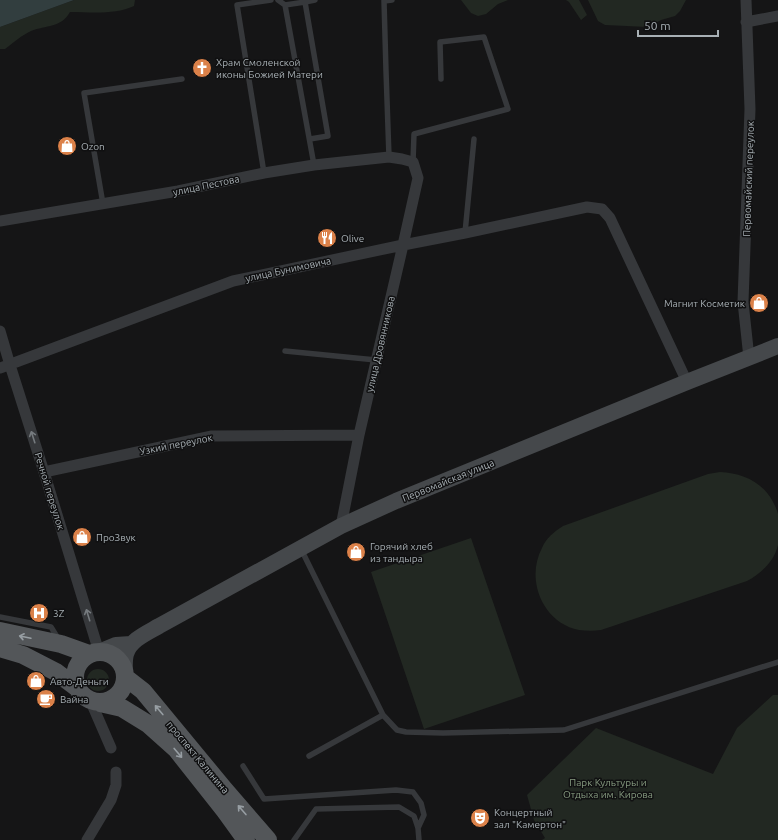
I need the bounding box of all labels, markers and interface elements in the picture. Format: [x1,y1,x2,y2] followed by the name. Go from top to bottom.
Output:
[638,12,718,38] scale bar
[644,19,671,32] text: 50 m
[191,57,213,79] church icon: Храм Смоленской иконы Божией Матери
[216,57,323,80] place label: Храм Смоленской иконы Божией Матери
[741,121,756,237] street label: Первомайский переулок
[56,135,78,157] shop icon: Ozon
[81,141,105,152] place label: Ozon
[172,173,240,198] street label: улица Пестова
[316,227,338,249] restaurant icon: Olive
[341,233,364,244] place label: Olive
[244,255,332,284] street label: улица Бунимовича
[748,292,770,314] shop icon: Магнит Косметик
[364,295,397,393] street label: улица Дровянникова
[664,298,745,309] place label: Магнит Косметик
[29,430,36,443] one-way arrow
[139,432,213,457] street label: Узкий переулок
[32,451,67,531] street label: Речной переулок
[401,457,496,504] street label: Первомайская улица
[71,526,93,548] shop icon: ПроЗвук
[96,532,136,543] place label: ПроЗвук
[345,541,367,563] shop icon: Горячий хлеб из тандыра
[370,541,433,564] place label: Горячий хлеб из тандыра
[28,602,50,624] hospital icon: 3Z
[53,608,65,619] place label: 3Z
[84,608,91,621] one-way arrow
[19,632,32,640] one-way arrow
[25,670,47,692] shop icon: Авто-Деньги
[50,676,109,687] place label: Авто-Деньги
[35,688,57,710] cafe icon: Вайна
[60,694,88,705] place label: Вайна
[155,705,164,716] one-way arrow
[164,719,231,796] street label: проспект Калинина
[174,748,183,758] one-way arrow
[563,777,653,800] park label: Парк Культуры и Отдыха им. Кирова
[238,805,247,816] one-way arrow
[469,807,491,829] theatre icon: Концертный зал "Камертон"
[494,807,566,830] place label: Концертный зал "Камертон"

